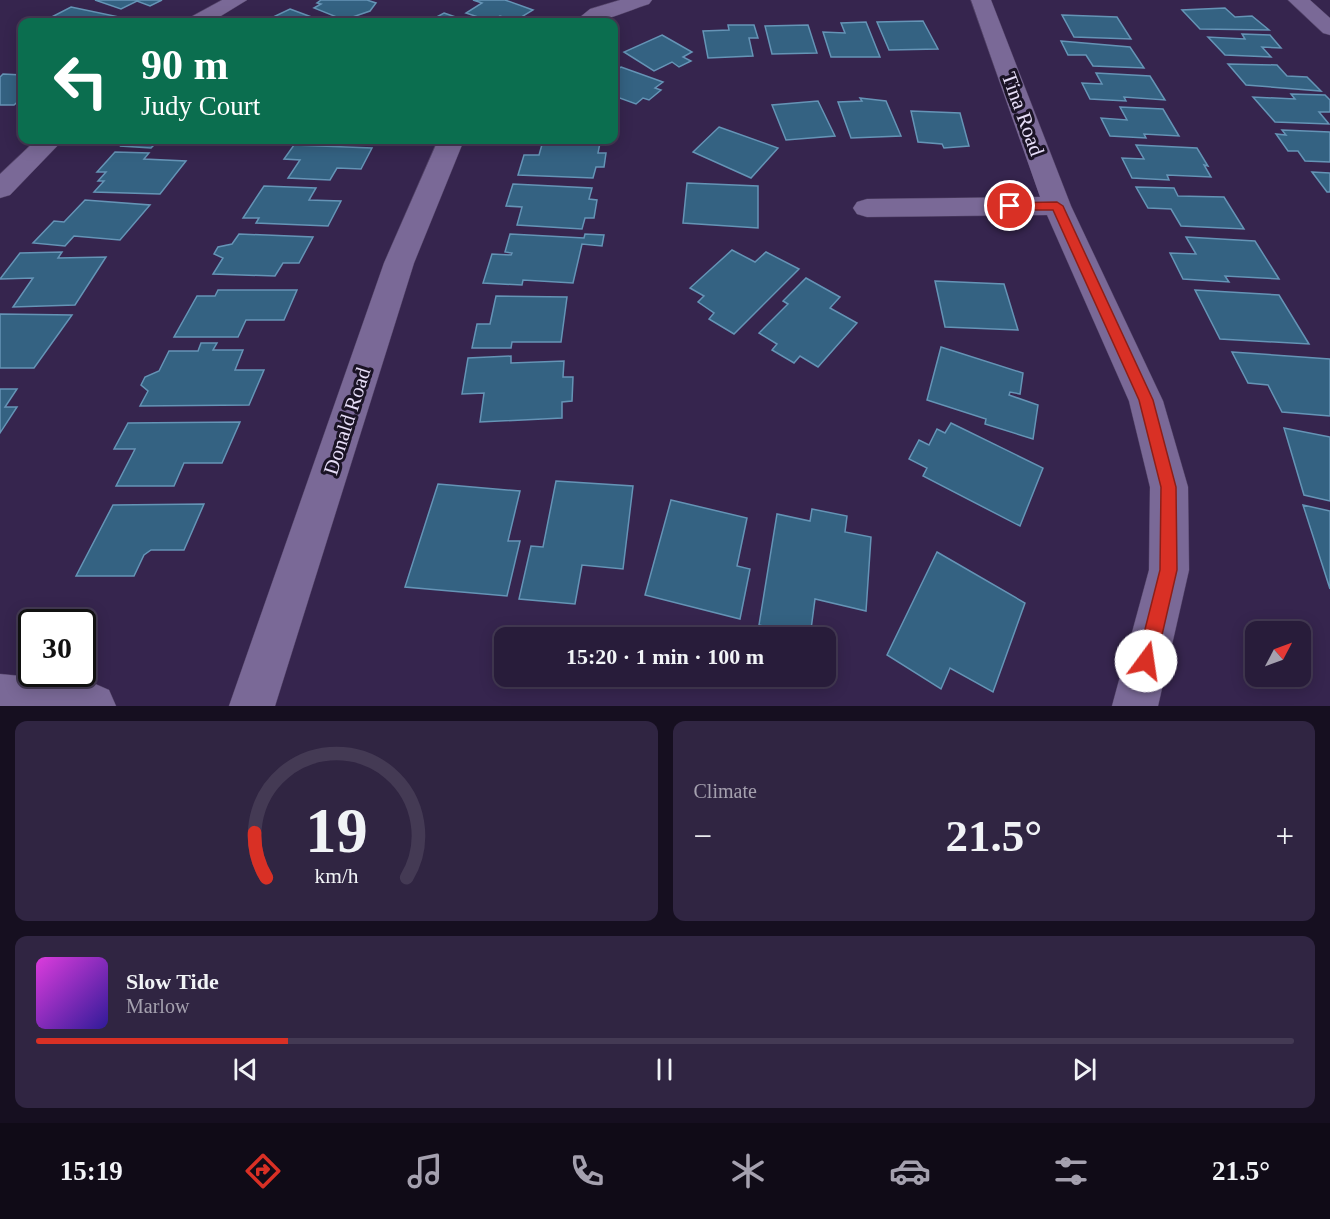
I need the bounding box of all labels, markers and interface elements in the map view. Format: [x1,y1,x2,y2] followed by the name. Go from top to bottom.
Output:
[42,42,120,120] icon: left
[141,42,229,88] text: 90 m
[997,69,1049,160] street label: Tina Road
[141,91,260,121] text: Judy Court
[984,180,1035,231] pin
[993,189,1026,222] icon: arrive
[318,364,376,478] street label: Donald Road
[18,609,96,687] speed limit sign: 30
[1245,621,1311,687] north arrow
[1245,621,1311,687] map controls
[1114,629,1178,693] position arrow
[566,644,764,669] text: 15:20 · 1 min · 100 m
[694,780,757,802] text: Climate
[305,796,367,865] text: 19
[945,811,1042,861] text: 21.5°
[694,818,712,854] text: −
[1275,818,1294,854] text: +
[314,864,359,888] text: km/h
[126,969,219,994] text: Slow Tide
[126,995,189,1017] text: Marlow
[229,1053,262,1086] icon: previous
[648,1053,681,1086] icon: pause
[1068,1053,1101,1086] icon: next
[242,1150,284,1192] icon: directions
[404,1150,446,1192] icon: music
[566,1150,608,1192] icon: phone
[727,1150,769,1192] icon: climate
[889,1150,931,1192] icon: car
[1050,1150,1092,1192] icon: filters
[60,1156,123,1186] text: 15:19
[1212,1156,1270,1186] text: 21.5°

